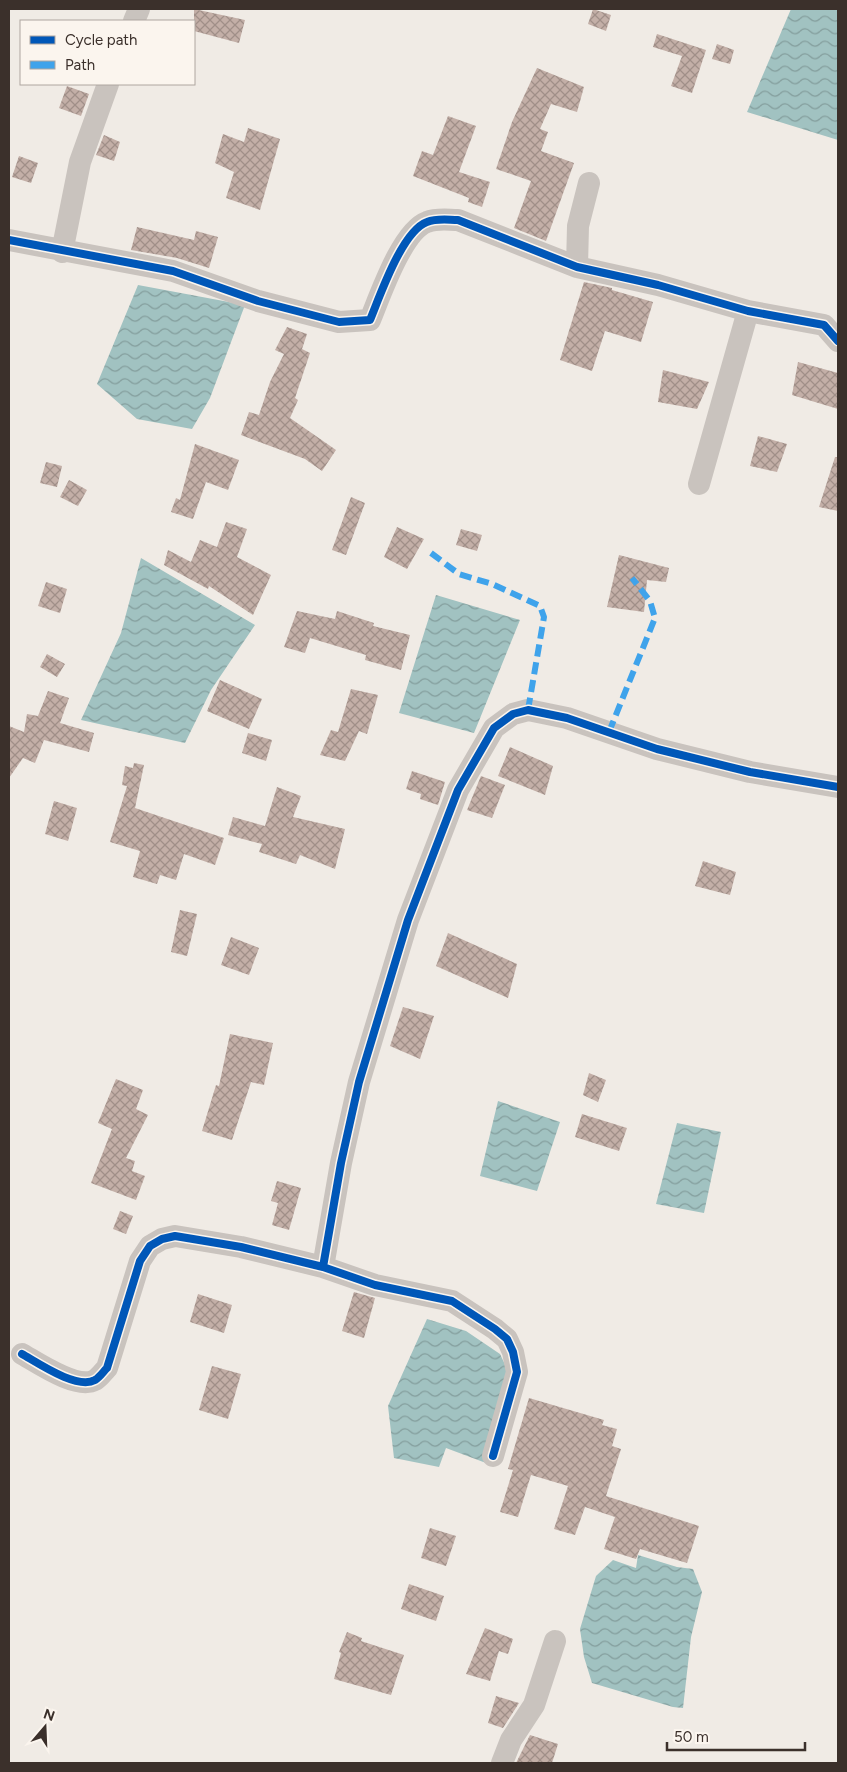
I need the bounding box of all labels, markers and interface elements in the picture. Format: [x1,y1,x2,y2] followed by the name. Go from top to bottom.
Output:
[20,20,195,85] legend
[65,31,137,49] text: Cycle path
[65,56,95,74] text: Path
[20,1702,70,1752] north arrow
[41,1705,57,1725] text: N
[667,1720,804,1752] scale bar
[674,1728,709,1746] text: 50 m

